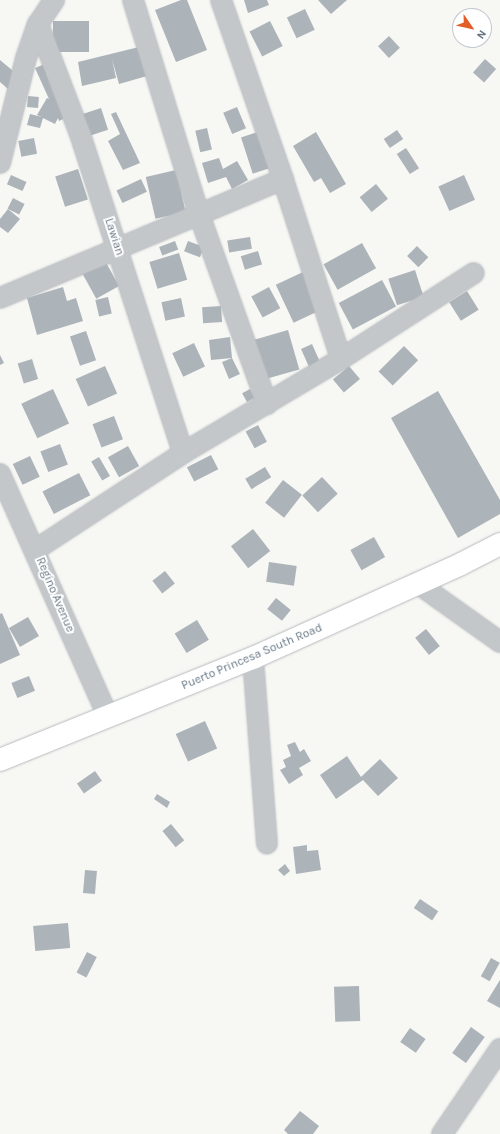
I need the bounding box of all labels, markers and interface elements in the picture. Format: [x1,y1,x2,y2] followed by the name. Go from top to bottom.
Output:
[452,8,492,48] north arrow
[474,28,489,41] text: N
[101,217,127,257] street label: Lawian
[33,555,77,635] street label: Regino Avenue
[179,621,325,693] street label: Puerto Princesa South Road

